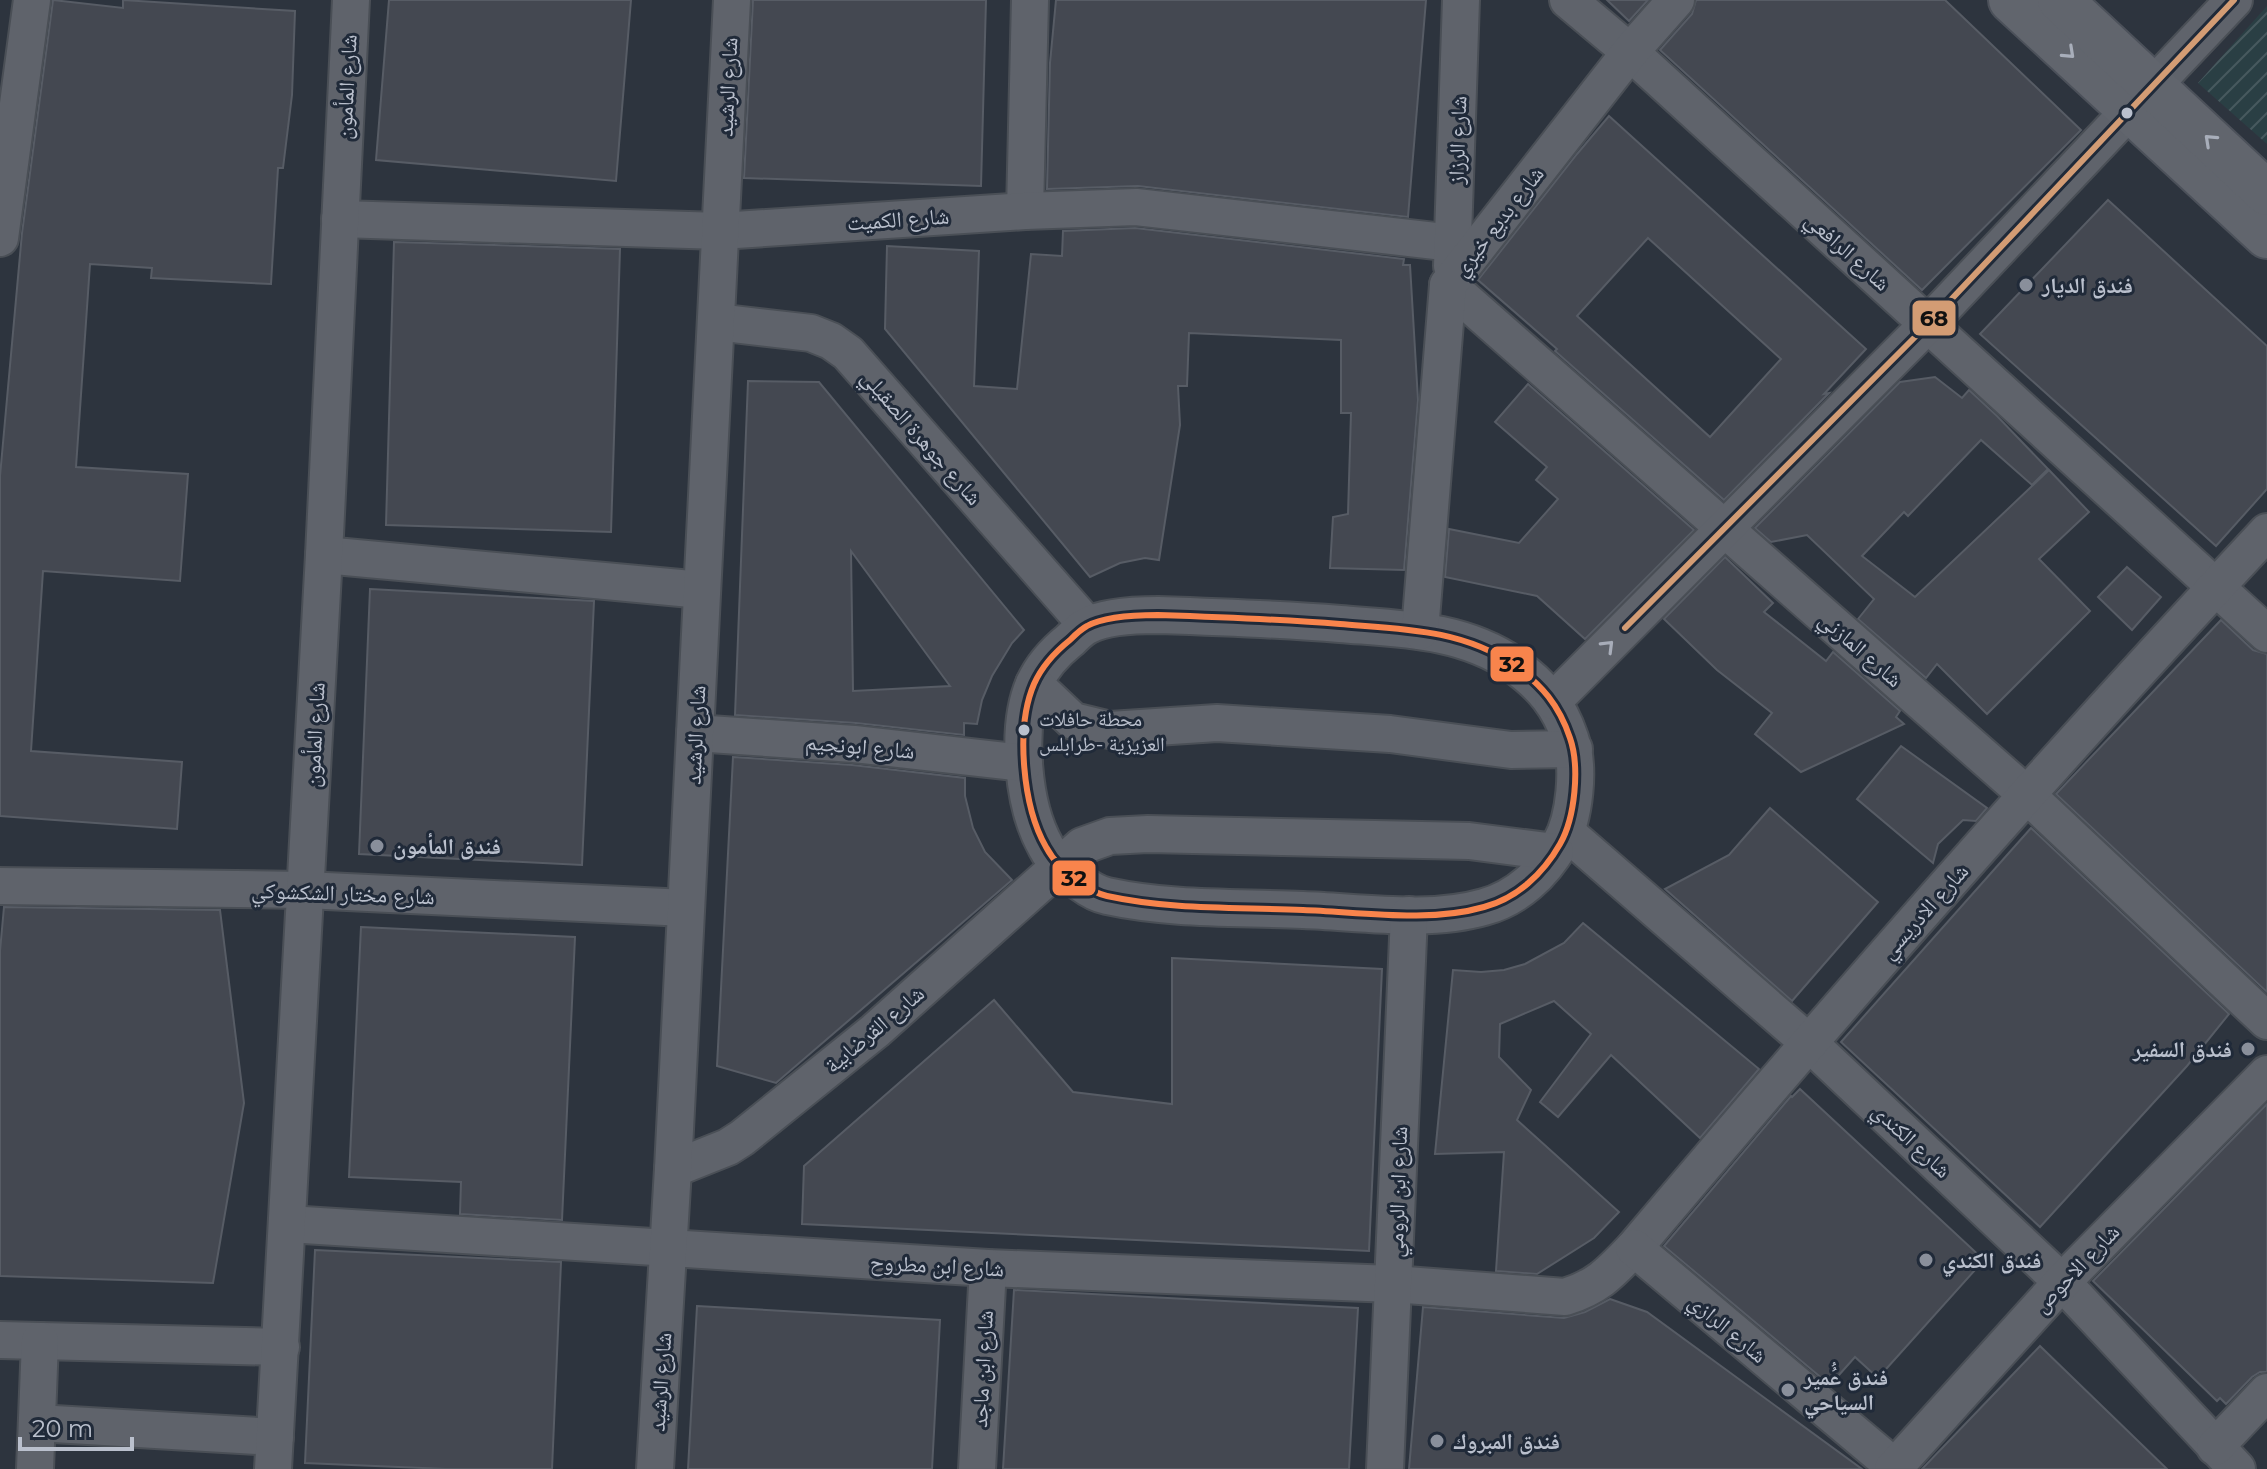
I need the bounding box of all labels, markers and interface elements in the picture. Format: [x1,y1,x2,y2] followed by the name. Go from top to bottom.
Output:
[330,34,363,140] street label: شارع المأمون
[711,37,744,137] street label: شارع الرشيد
[2059,43,2074,57] one-way arrow
[1442,95,1473,186] street label: شارع الرزاز
[2119,105,2135,121] unlabelled marker
[2204,136,2219,150] one-way arrow
[1447,161,1553,284] street label: شارع بديع خيري
[846,202,950,237] street label: شارع الكميت
[1797,206,1896,299] street label: شارع الرافعي
[2041,272,2133,299] place label: فندق الديار
[2017,276,2035,294] marker: فندق الديار
[1911,299,1957,337] line badge: 68
[1920,305,1948,332] text: 68
[853,364,988,513] street label: شارع جوهرة الصقيلي
[1811,606,1908,696] street label: شارع المازني
[1599,641,1613,655] one-way arrow
[1489,645,1535,683] line badge: 32
[1498,651,1525,678] text: 32
[298,682,331,788] street label: شارع المأمون
[679,685,712,785] street label: شارع الرشيد
[1039,707,1165,756] place label: محطة حافلات العزيزية -طرابلس
[1016,722,1032,738] marker: محطة حافلات العزيزية -طرابلس
[804,728,916,766] street label: شارع ابونجيم
[393,832,501,860] place label: فندق المأمون
[368,837,386,855] marker: فندق المأمون
[1874,858,1977,967] street label: شارع الادريسي
[1051,859,1097,897] line badge: 32
[1060,865,1087,892] text: 32
[251,877,435,914] street label: شارع مختار الشكشوكي
[819,980,930,1079] street label: شارع القرضابية
[2132,1036,2232,1063] place label: فندق السفير
[2239,1040,2257,1058] marker: فندق السفير
[1864,1097,1957,1186] street label: شارع الكندي
[1382,1126,1417,1258] street label: شارع ابن الرومي
[2028,1218,2125,1318] street label: شارع الاحوص
[1942,1247,2041,1277] place label: فندق الكندي
[869,1248,1005,1283] street label: شارع ابن مطروح
[1917,1251,1935,1269] marker: فندق الكندي
[1681,1288,1772,1372] street label: شارع الرازي
[966,1310,999,1428] street label: شارع ابن ماجد
[644,1332,677,1432] street label: شارع الرشيد
[1803,1361,1888,1419] place label: فندق عُُمير السياحي
[1779,1381,1797,1399] marker: فندق عُُمير السياحي
[20,1401,132,1451] scale bar
[32,1414,93,1443] text: 20 m
[1453,1428,1560,1455] place label: فندق المبروك
[1428,1432,1446,1450] marker: فندق المبروك

